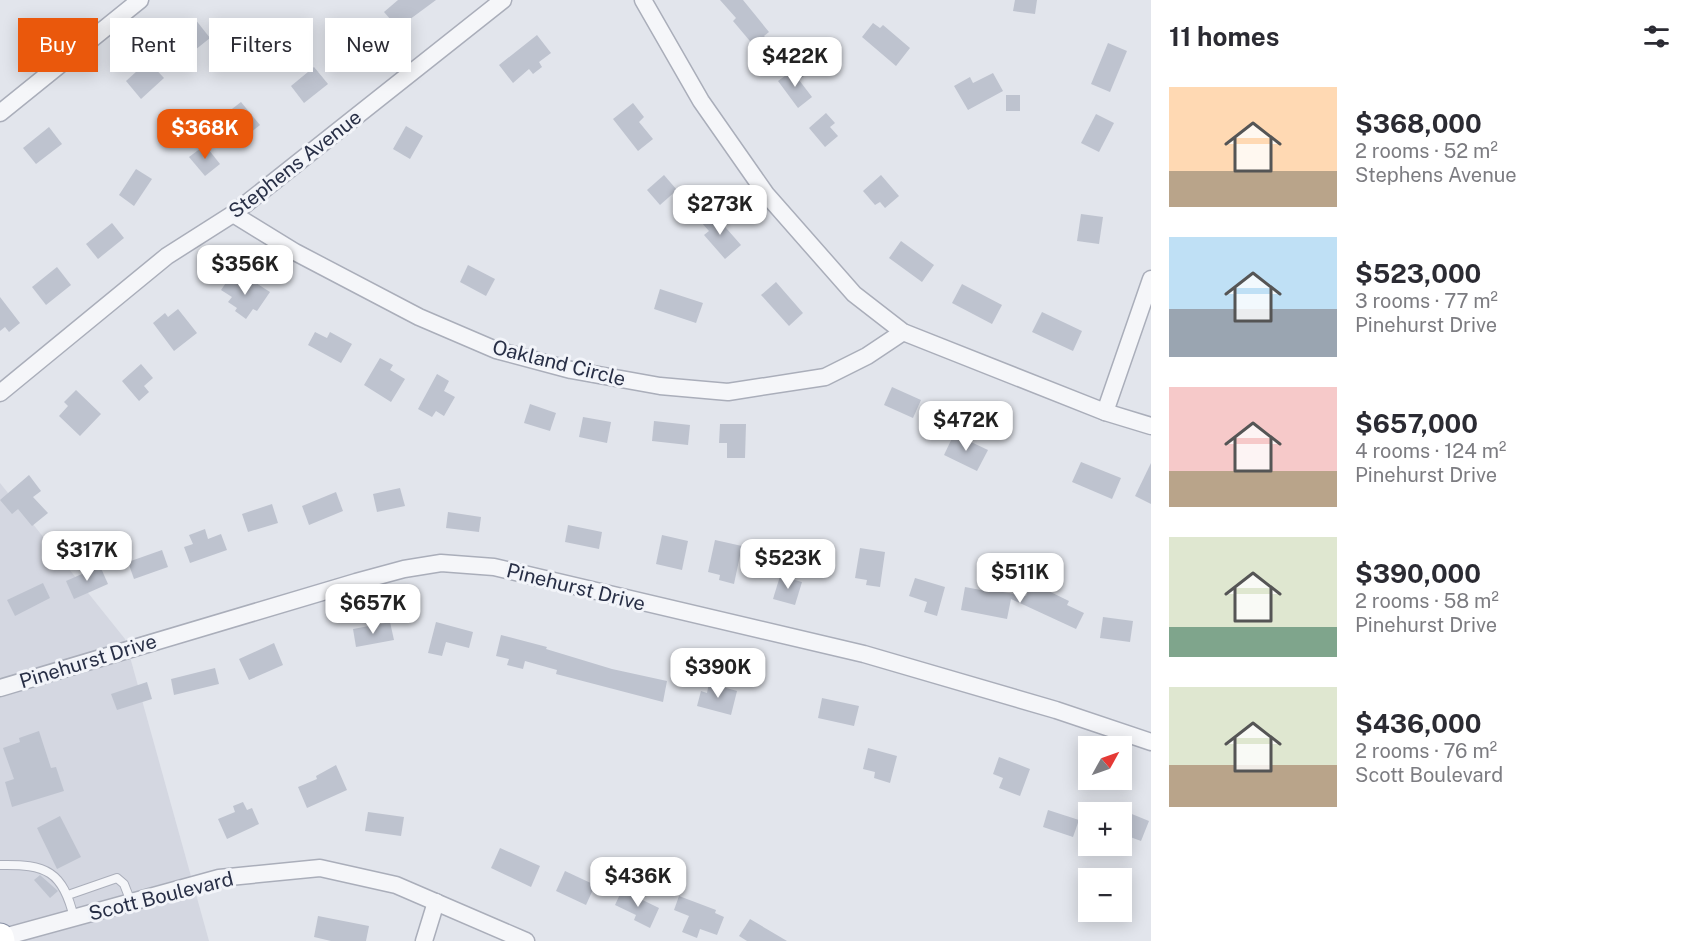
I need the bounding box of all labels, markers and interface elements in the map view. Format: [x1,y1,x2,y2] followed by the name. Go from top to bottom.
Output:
[18,18,98,72] chip: Buy
[110,18,197,72] chip: Rent
[209,18,313,72] chip: Filters
[325,18,411,72] chip: New
[1640,20,1673,53] icon: filters
[1169,21,1279,52] text: 11 homes
[753,37,837,88] pin: $422K
[762,44,828,68] text: $422K
[224,105,366,223] street label: Stephens Avenue
[1355,108,1482,139] text: $368,000
[163,109,247,160] pin: $368K
[1217,111,1289,183] icon: home
[171,116,239,140] text: $368K
[1355,139,1498,163] text: 2 rooms · 52 m²
[1355,163,1517,187] text: Stephens Avenue
[678,185,762,236] pin: $273K
[687,192,753,216] text: $273K
[203,245,287,296] pin: $356K
[211,252,279,276] text: $356K
[1355,258,1481,289] text: $523,000
[1217,261,1289,333] icon: home
[1355,289,1498,313] text: 3 rooms · 77 m²
[1355,313,1497,337] text: Pinehurst Drive
[490,335,628,391] street label: Oakland Circle
[924,401,1008,452] pin: $472K
[933,408,999,432] text: $472K
[1355,408,1478,439] text: $657,000
[1217,411,1289,483] icon: home
[1355,439,1506,463] text: 4 rooms · 124 m²
[1355,463,1497,487] text: Pinehurst Drive
[45,531,129,582] pin: $317K
[56,538,118,562] text: $317K
[746,539,830,590] pin: $523K
[754,546,822,570] text: $523K
[978,553,1062,604] pin: $511K
[504,558,648,616] street label: Pinehurst Drive
[1355,558,1481,589] text: $390,000
[991,560,1049,584] text: $511K
[1217,561,1289,633] icon: home
[331,584,415,635] pin: $657K
[1355,589,1499,613] text: 2 rooms · 58 m²
[339,591,407,615] text: $657K
[1355,613,1497,637] text: Pinehurst Drive
[17,629,159,693] street label: Pinehurst Drive
[676,648,760,699] pin: $390K
[684,655,752,679] text: $390K
[1355,708,1481,739] text: $436,000
[1217,711,1289,783] icon: home
[1078,736,1132,790] north arrow
[1078,736,1132,922] map controls
[1355,739,1497,763] text: 2 rooms · 76 m²
[1355,763,1503,787] text: Scott Boulevard
[1078,802,1132,856] button: +
[596,857,680,908] pin: $436K
[604,864,672,888] text: $436K
[86,866,236,926] street label: Scott Boulevard
[1078,868,1132,922] button: −

